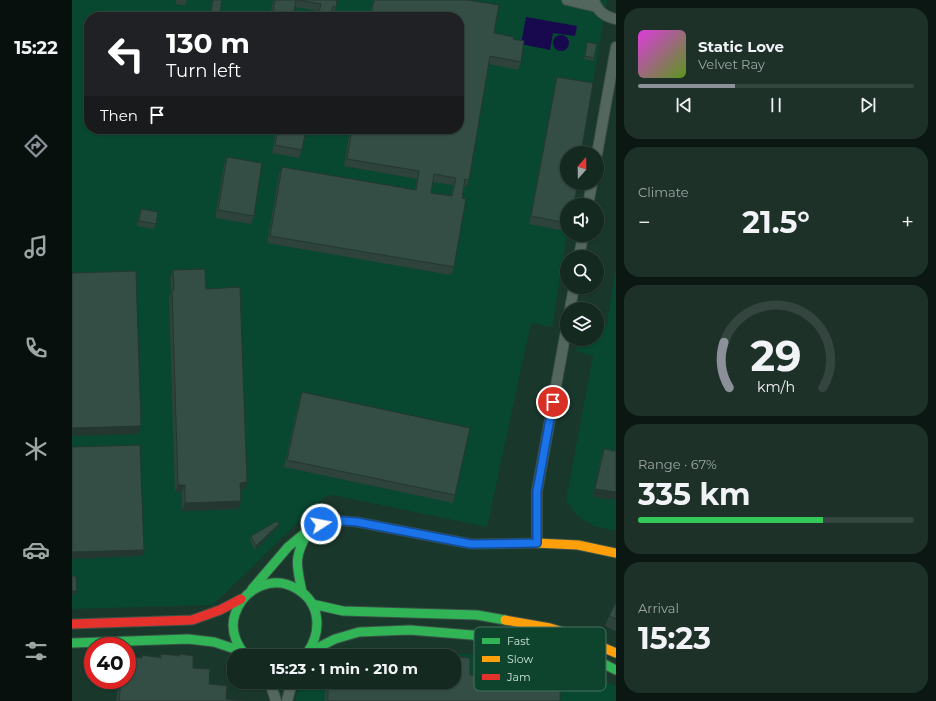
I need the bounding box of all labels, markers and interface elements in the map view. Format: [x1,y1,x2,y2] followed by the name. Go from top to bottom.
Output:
[166,26,250,60] text: 130 m
[100,28,152,80] icon: left
[14,37,58,59] text: 15:22
[698,37,784,56] text: Static Love
[698,56,765,72] text: Velvet Ray
[166,60,241,82] text: Turn left
[673,94,695,116] icon: previous
[765,94,787,116] icon: pause
[857,94,879,116] icon: next
[146,104,168,126] icon: arrive
[100,106,138,125] text: Then
[22,132,50,160] icon: directions
[560,146,604,190] north arrow
[560,146,604,346] map controls
[638,184,689,200] text: Climate
[560,198,604,242] button: sound
[742,204,810,241] text: 21.5°
[638,209,651,236] text: −
[901,209,914,236] text: +
[22,233,50,261] icon: music
[560,250,604,294] button: search
[560,302,604,346] button: layers
[750,331,802,381] text: 29
[22,334,50,362] icon: phone
[757,378,795,396] text: km/h
[536,385,570,419] pin
[542,391,564,413] icon: arrive
[22,435,50,463] icon: climate
[638,456,717,472] text: Range · 67%
[638,476,750,513] text: 335 km
[300,503,342,545] position arrow
[22,536,50,564] icon: car
[638,600,679,616] text: Arrival
[638,620,711,657] text: 15:23
[474,627,606,691] legend
[507,634,531,648] text: Fast
[22,637,50,665] icon: filters
[84,637,136,689] speed limit sign: 40
[507,652,533,666] text: Slow
[270,659,418,678] text: 15:23 · 1 min · 210 m
[506,670,531,684] text: Jam

